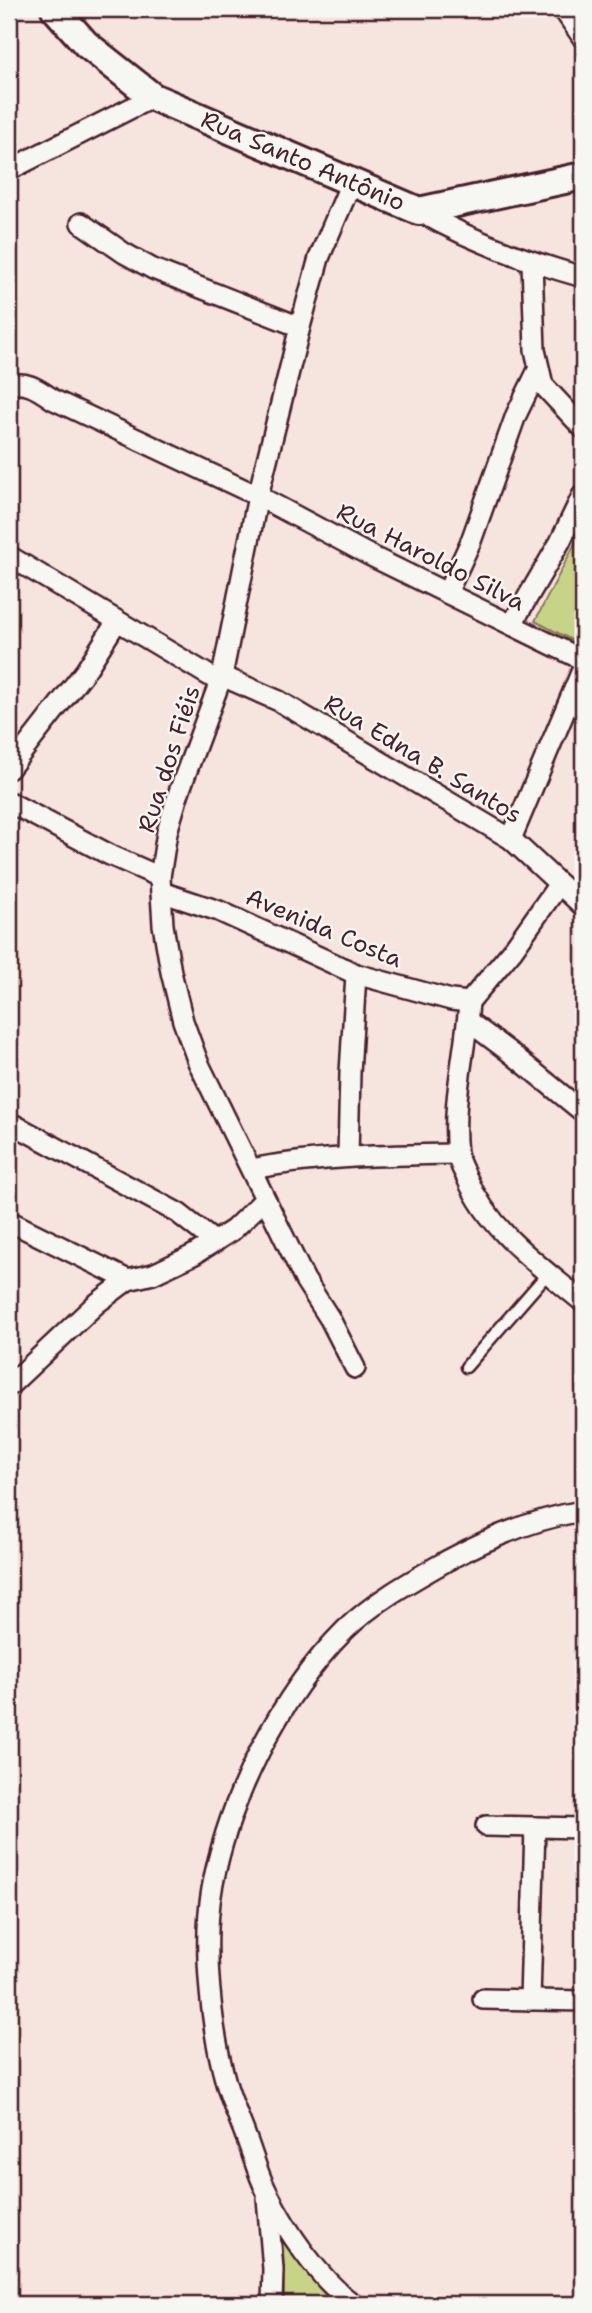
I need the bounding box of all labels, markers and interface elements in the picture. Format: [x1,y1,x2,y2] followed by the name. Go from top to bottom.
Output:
[196,104,410,218] street label: Rua Santo Antônio
[331,496,531,618] street label: Rua Haroldo Silva
[130,681,208,837] street label: Rua dos Fiéis
[318,687,528,831] street label: Rua Edna B. Santos
[241,881,407,975] street label: Avenida Costa

